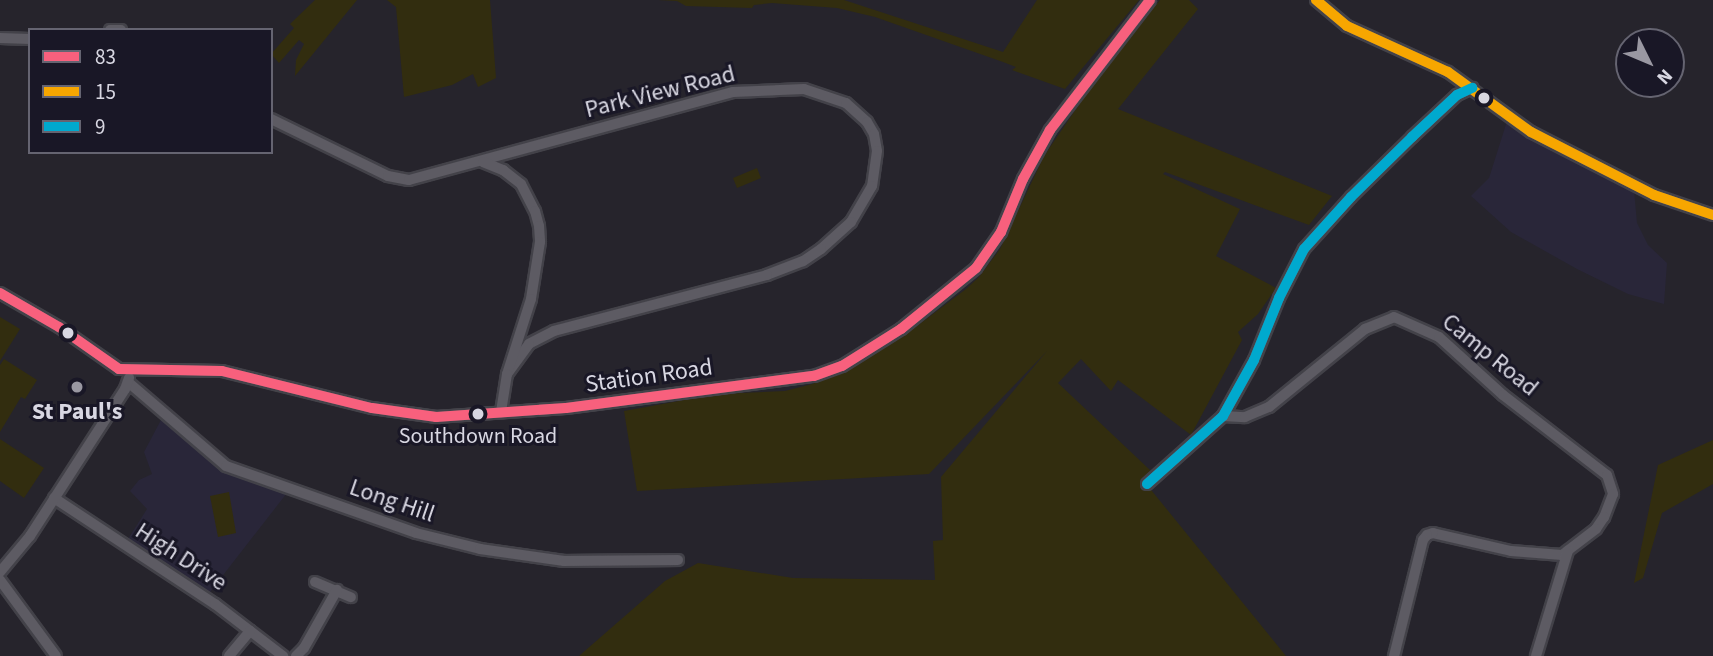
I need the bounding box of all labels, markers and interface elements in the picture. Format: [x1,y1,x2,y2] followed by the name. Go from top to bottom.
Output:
[28,28,273,154] legend
[1615,28,1685,98] north arrow
[95,42,116,72] text: 83
[582,59,738,125] street label: Park View Road
[1650,62,1678,90] text: N
[95,77,116,107] text: 15
[1477,91,1491,105] unlabelled marker
[95,112,105,142] text: 9
[1436,308,1544,402] street label: Camp Road
[61,326,75,340] unlabelled marker
[584,353,714,399] street label: Station Road
[69,379,85,395] marker: St Paul's
[32,398,122,426] place label: St Paul's
[471,407,485,421] marker: Southdown Road
[399,424,557,450] place label: Southdown Road
[346,473,438,529] street label: Long Hill
[130,517,232,597] street label: High Drive

